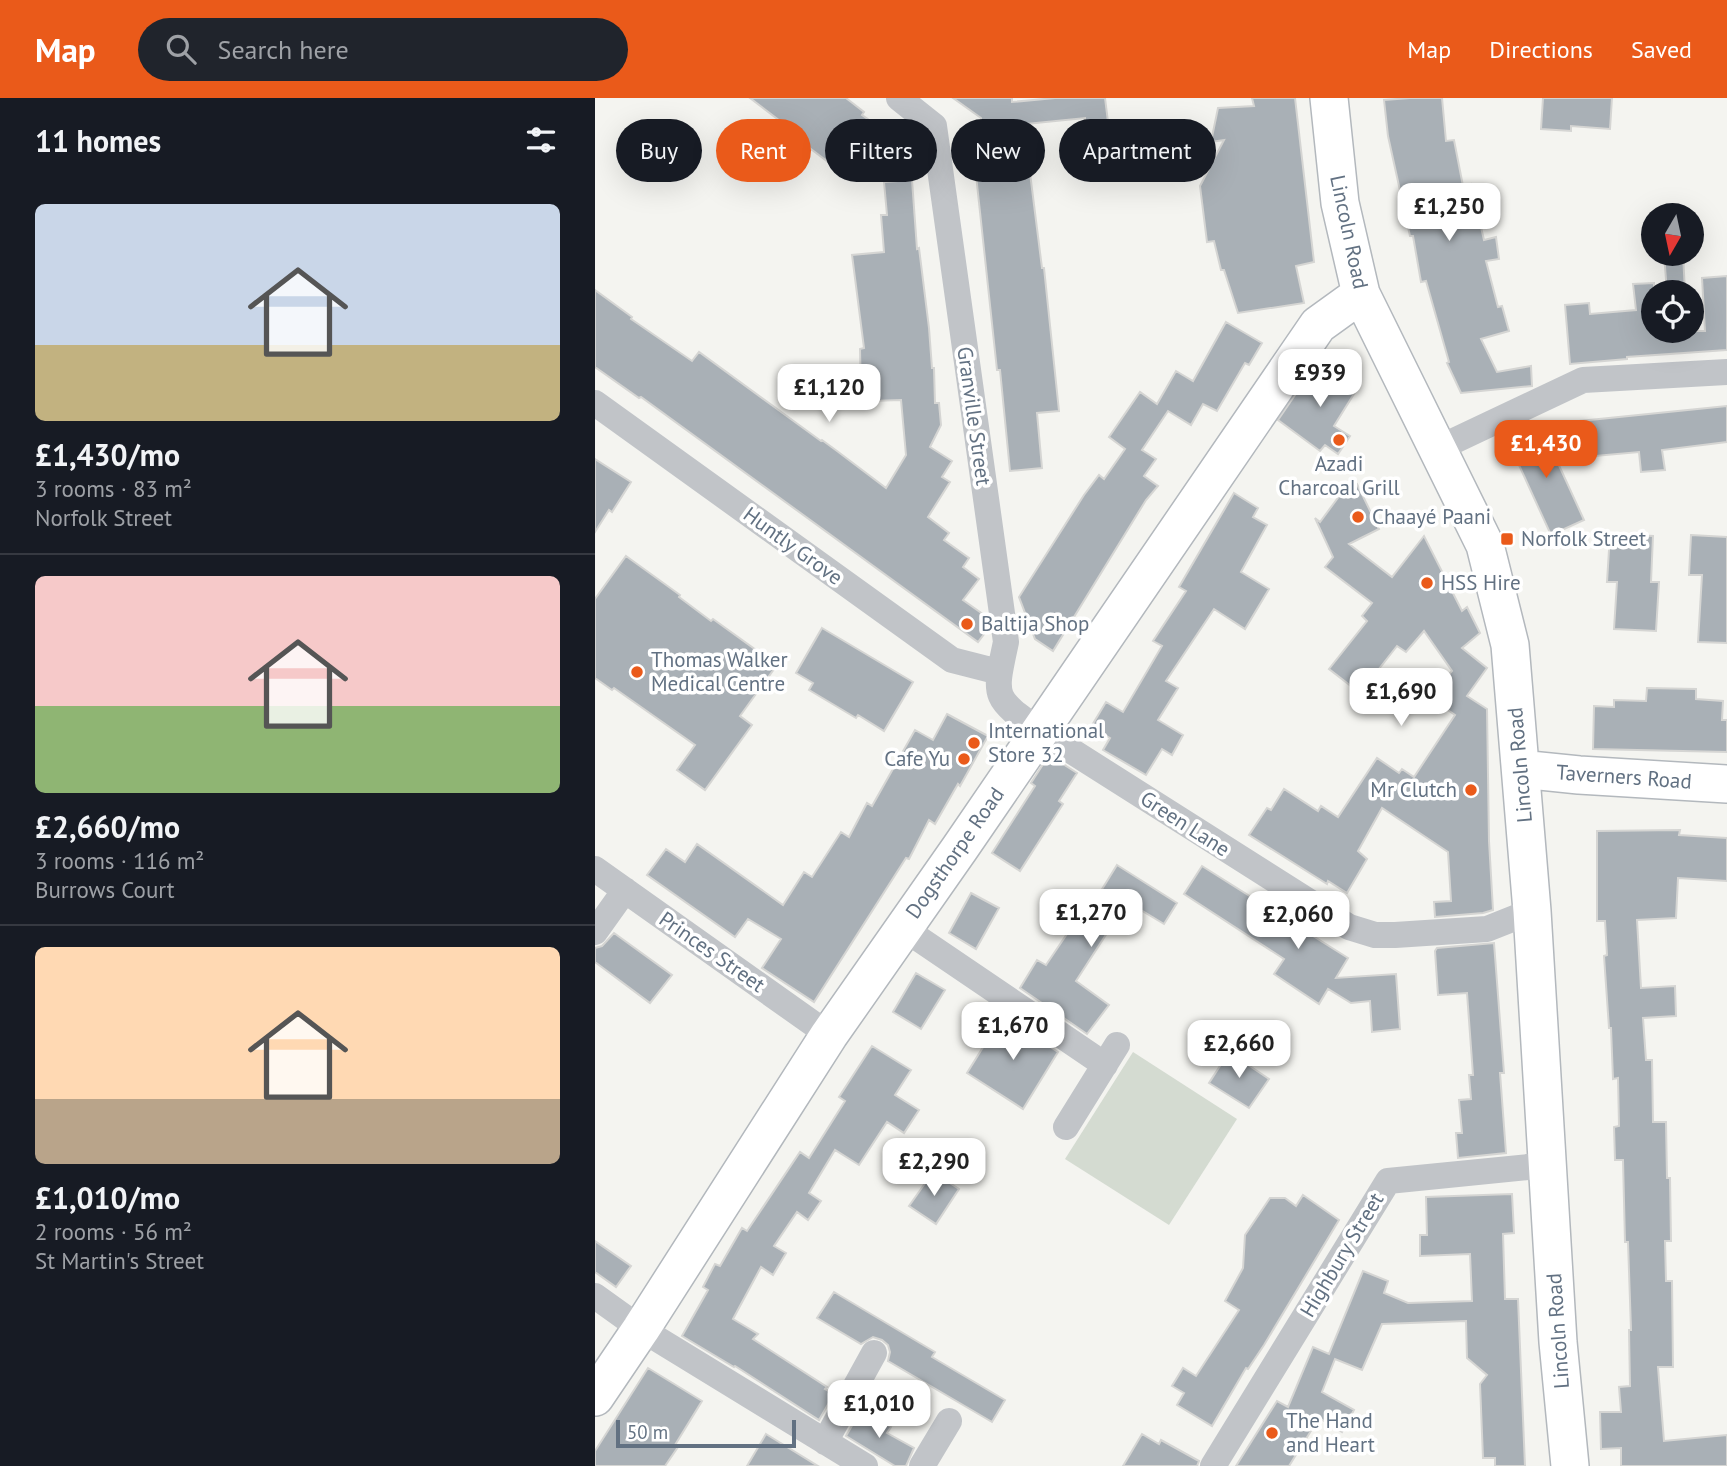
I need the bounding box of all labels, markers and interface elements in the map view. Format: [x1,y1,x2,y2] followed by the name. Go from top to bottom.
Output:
[138,18,628,81] search box
[35,28,96,71] text: Map
[162,30,200,68] icon: search
[218,33,349,66] text: Search here
[1407,34,1451,65] text: Map
[1489,34,1593,65] text: Directions
[1631,34,1692,65] text: Saved
[616,119,702,182] chip: Buy
[716,119,811,182] chip: Rent
[825,119,937,182] chip: Filters
[951,119,1045,182] chip: New
[1059,119,1216,182] chip: Apartment
[35,121,161,160] text: 11 homes
[522,121,560,159] icon: filters
[1324,172,1375,291] street label: Lincoln Road
[1392,184,1506,243] pin: £1,250
[1413,191,1485,220] text: £1,250
[1641,203,1705,266] north arrow
[1641,203,1704,343] map controls
[235,249,361,375] icon: home
[1641,280,1704,343] button: locate
[951,345,998,487] street label: Granville Street
[1279,350,1361,409] pin: £939
[1294,357,1346,386] text: £939
[772,364,886,424] pin: £1,120
[793,372,865,401] text: £1,120
[1489,420,1603,480] pin: £1,430
[1510,428,1582,457] text: £1,430
[1331,432,1347,448] marker: Azadi Charcoal Grill
[35,435,180,474] text: £1,430/mo
[1278,450,1400,501] place label: Azadi Charcoal Grill
[35,474,192,503] text: 3 rooms · 83 m²
[738,500,848,591] street label: Huntly Grove
[35,503,172,532] text: Norfolk Street
[1372,503,1491,530] place label: Chaayé Paani
[1350,509,1366,525] marker: Chaayé Paani
[1521,525,1646,552] place label: Norfolk Street
[1499,531,1515,547] marker: Norfolk Street
[1441,569,1521,596] place label: HSS Hire
[1419,575,1435,591] marker: HSS Hire
[981,610,1089,637] place label: Baltija Shop
[959,616,975,632] marker: Baltija Shop
[235,621,361,747] icon: home
[651,646,788,697] place label: Thomas Walker Medical Centre
[629,664,645,680] marker: Thomas Walker Medical Centre
[1344,668,1458,728] pin: £1,690
[1365,676,1437,705] text: £1,690
[1501,706,1538,824] street label: Lincoln Road
[988,717,1104,768] place label: International Store 32
[966,735,982,751] marker: International Store 32
[884,745,950,772] place label: Cafe Yu
[956,751,972,767] marker: Cafe Yu
[1555,758,1693,795] street label: Taverners Road
[1370,776,1457,803] place label: Mr Clutch
[899,782,1010,924] street label: Dogsthorpe Road
[1463,782,1479,798] marker: Mr Clutch
[1135,785,1235,862] street label: Green Lane
[35,807,180,846] text: £2,660/mo
[35,846,204,875] text: 3 rooms · 116 m²
[35,875,175,904] text: Burrows Court
[1034,890,1148,949] pin: £1,270
[1241,892,1355,951] pin: £2,060
[1055,897,1127,926] text: £1,270
[1262,899,1334,928] text: £2,060
[654,905,770,998] street label: Princes Street
[235,992,361,1118] icon: home
[956,1002,1070,1062] pin: £1,670
[977,1010,1049,1039] text: £1,670
[1182,1020,1296,1080] pin: £2,660
[1203,1028,1275,1057] text: £2,660
[877,1138,991,1198] pin: £2,290
[898,1146,970,1175] text: £2,290
[35,1178,180,1217] text: £1,010/mo
[1294,1188,1389,1322] street label: Highbury Street
[35,1217,192,1246] text: 2 rooms · 56 m²
[35,1246,204,1275] text: St Martin's Street
[1540,1272,1575,1390] street label: Lincoln Road
[822,1380,936,1440] pin: £1,010
[843,1388,915,1417] text: £1,010
[1286,1407,1375,1458] place label: The Hand and Heart
[616,1417,796,1449] scale bar
[627,1420,668,1444] text: 50 m
[1264,1425,1280,1441] marker: The Hand and Heart

